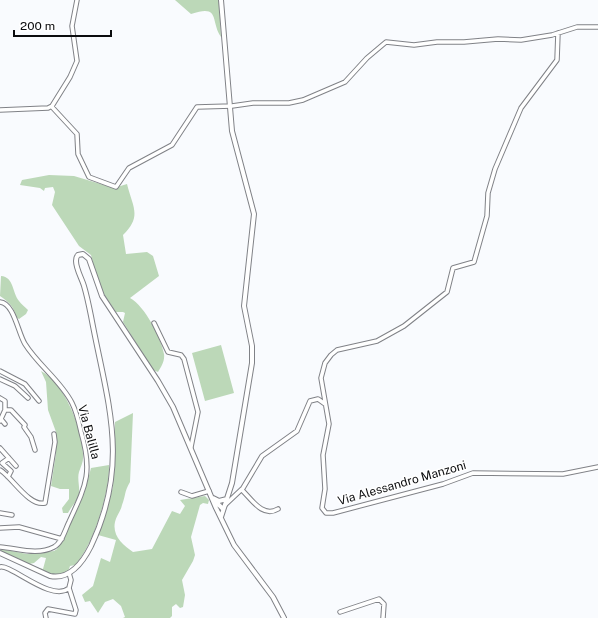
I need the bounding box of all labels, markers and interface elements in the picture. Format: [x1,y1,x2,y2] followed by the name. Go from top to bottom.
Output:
[14,12,111,38] scale bar
[20,19,55,33] text: 200 m
[75,403,103,461] street label: Via Balilla
[336,458,468,508] street label: Via Alessandro Manzoni

